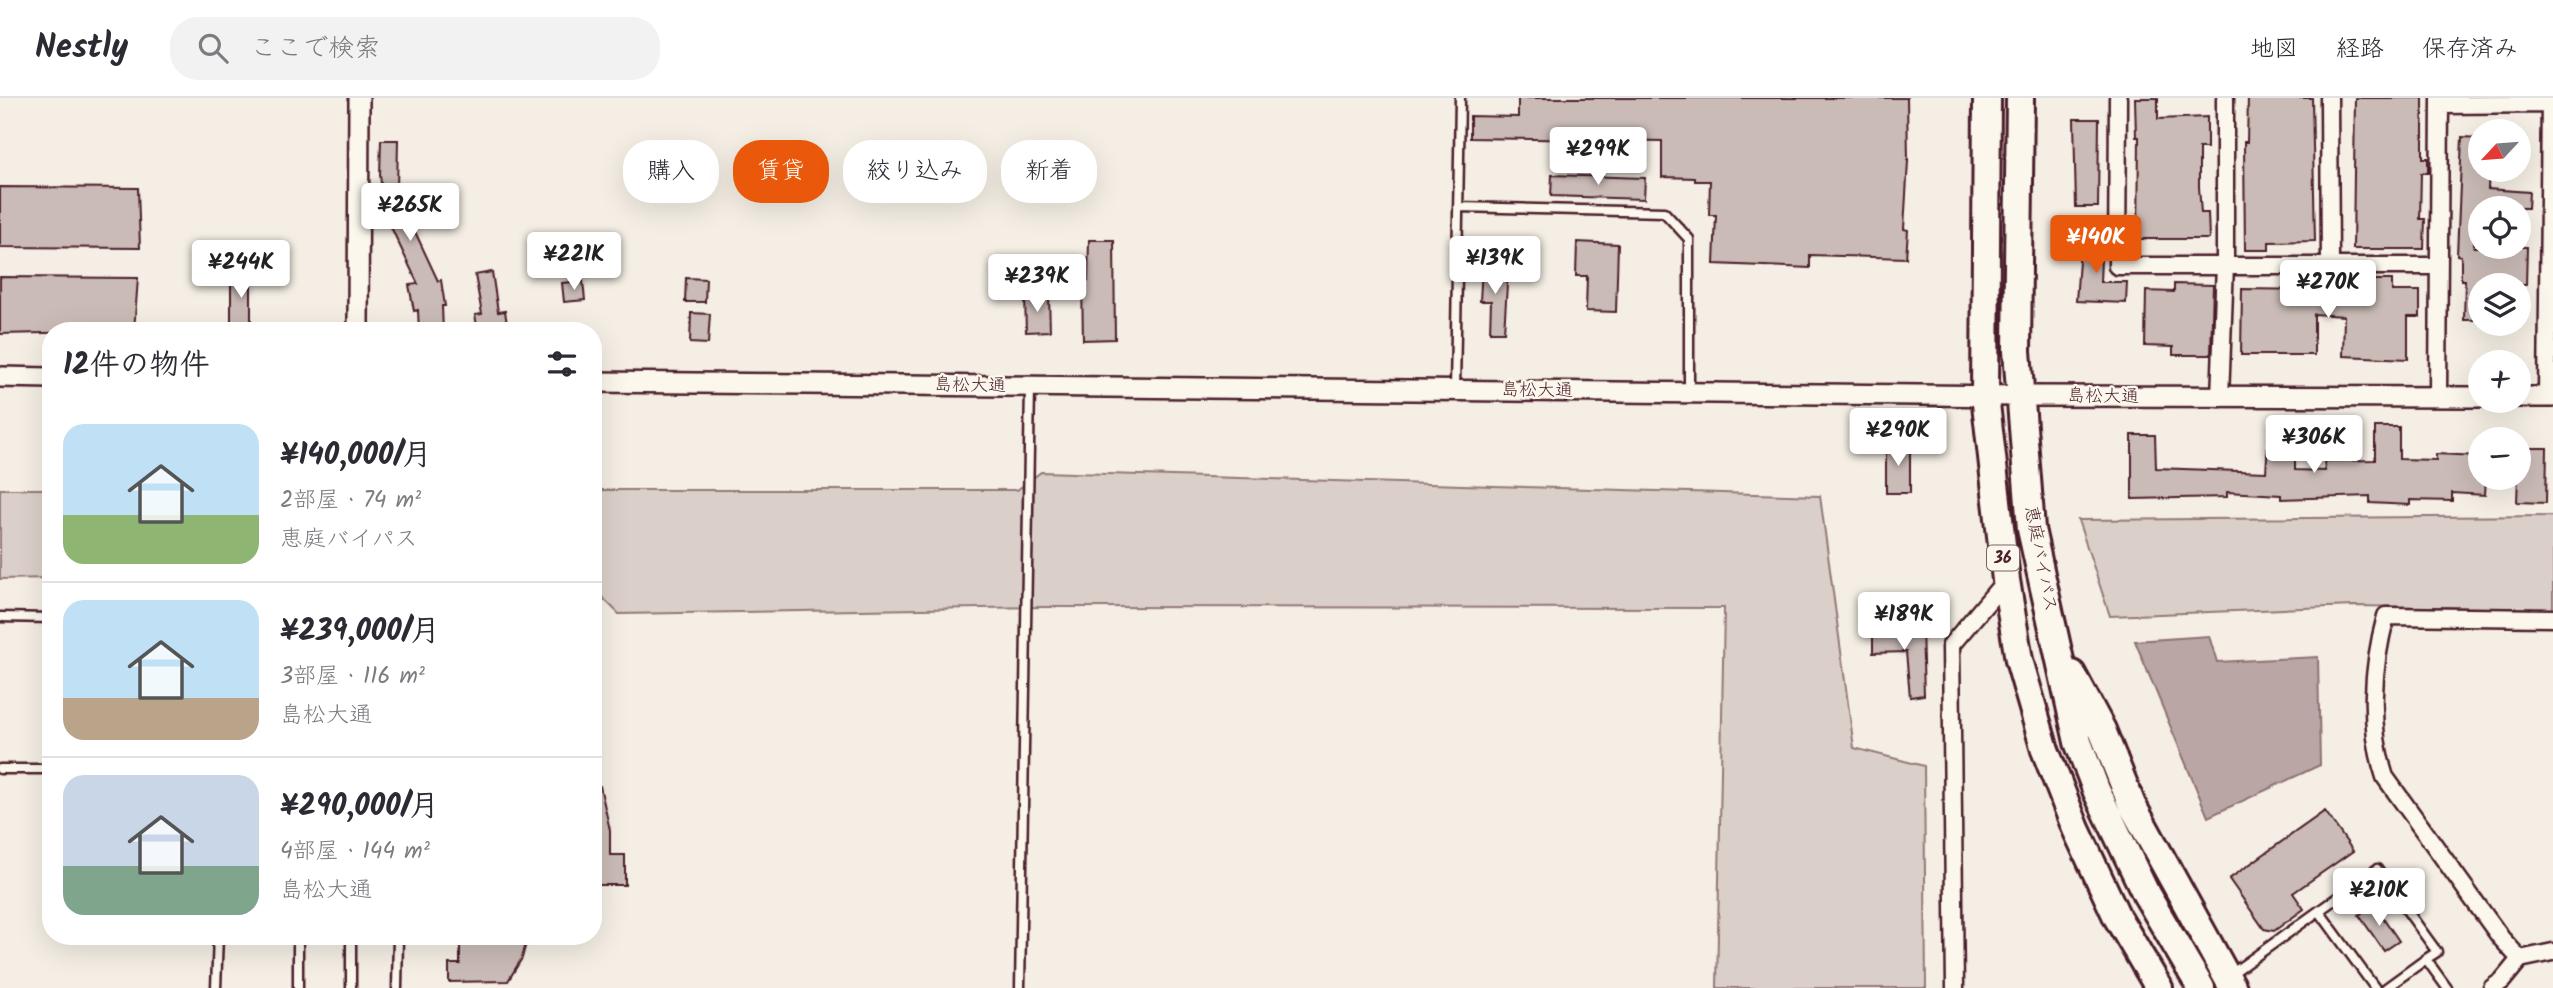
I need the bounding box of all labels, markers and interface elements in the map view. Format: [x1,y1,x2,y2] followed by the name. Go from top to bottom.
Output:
[170,17,660,80] search box
[35,22,128,75] text: Nestly
[250,28,380,70] text: ここで検索
[194,29,232,67] icon: search
[2250,30,2298,69] text: 地図
[2336,30,2384,69] text: 経路
[2422,30,2518,69] text: 保存済み
[2468,119,2530,182] north arrow
[2468,119,2531,490] map controls
[1549,127,1647,187] pin: ¥299K
[1566,132,1630,168] text: ¥299K
[623,140,719,203] chip: 購入
[733,140,829,203] chip: 賃貸
[843,140,987,203] chip: 絞り込み
[1001,140,1097,203] chip: 新着
[361,184,459,243] pin: ¥265K
[377,188,443,224] text: ¥265K
[2468,196,2531,259] button: locate
[2047,216,2145,275] pin: ¥140K
[2066,220,2126,256] text: ¥140K
[525,232,623,292] pin: ¥221K
[1446,236,1544,296] pin: ¥139K
[543,237,605,273] text: ¥221K
[192,240,290,300] pin: ¥244K
[1465,241,1525,277] text: ¥139K
[208,245,274,281] text: ¥244K
[988,254,1086,314] pin: ¥239K
[1004,259,1070,295] text: ¥239K
[2279,260,2377,320] pin: ¥270K
[2296,265,2360,301] text: ¥270K
[2468,273,2531,336] button: layers
[63,342,210,390] text: 12件の物件
[543,345,581,383] icon: filters
[2468,350,2531,413] button: +
[934,371,1006,401] street label: 島松大通
[1501,376,1573,406] street label: 島松大通
[2067,382,2139,412] street label: 島松大通
[1849,408,1947,468] pin: ¥290K
[1866,413,1930,449] text: ¥290K
[2265,416,2363,475] pin: ¥306K
[2282,420,2346,456] text: ¥306K
[2468,427,2531,490] button: −
[280,432,432,480] text: ¥140,000/月
[119,452,203,536] icon: home
[280,483,421,519] text: 2部屋 · 74 m²
[2015,503,2065,615] street label: 恵庭バイパス
[280,522,418,558] text: 恵庭バイパス
[1987,545,2019,570] road number: 36
[1855,592,1953,652] pin: ¥189K
[1874,597,1934,633] text: ¥189K
[280,608,440,656] text: ¥239,000/月
[119,628,203,712] icon: home
[280,659,425,695] text: 3部屋 · 116 m²
[280,698,372,734] text: 島松大通
[280,783,439,831] text: ¥290,000/月
[119,803,203,887] icon: home
[280,834,430,870] text: 4部屋 · 144 m²
[2330,868,2428,928] pin: ¥210K
[280,873,372,909] text: 島松大通
[2349,873,2409,909] text: ¥210K

